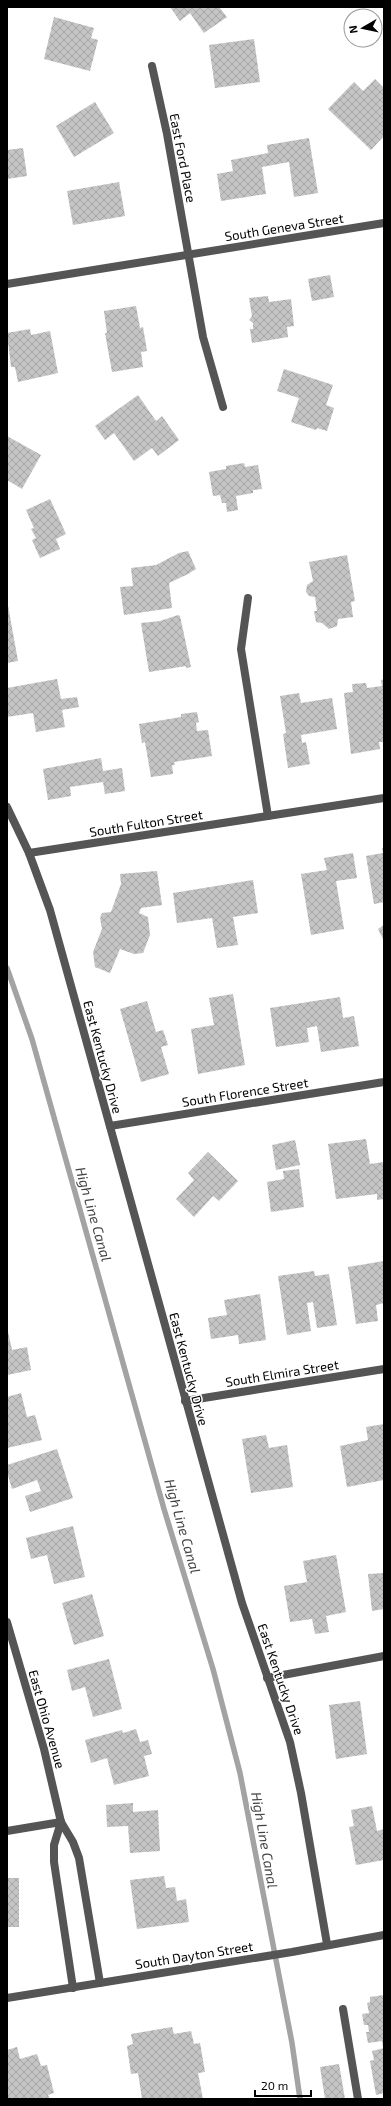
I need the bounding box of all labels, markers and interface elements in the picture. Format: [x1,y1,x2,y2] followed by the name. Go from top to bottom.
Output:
[343,8,383,48] north arrow
[346,25,360,35] text: N
[167,112,199,204] street label: East Ford Place
[223,210,345,244] street label: South Geneva Street
[88,806,204,840] street label: South Fulton Street
[80,999,126,1115] street label: East Kentucky Drive
[181,1074,309,1110] street label: South Florence Street
[72,1165,116,1263] water label: High Line Canal
[166,1311,212,1427] street label: East Kentucky Drive
[224,1356,340,1390] street label: South Elmira Street
[161,1477,205,1575] water label: High Line Canal
[254,1621,308,1737] street label: East Kentucky Drive
[25,1668,69,1770] street label: East Ohio Avenue
[248,1791,282,1889] water label: High Line Canal
[134,1938,254,1972] street label: South Dayton Street
[255,2072,311,2098] scale bar
[261,2078,288,2092] text: 20 m

